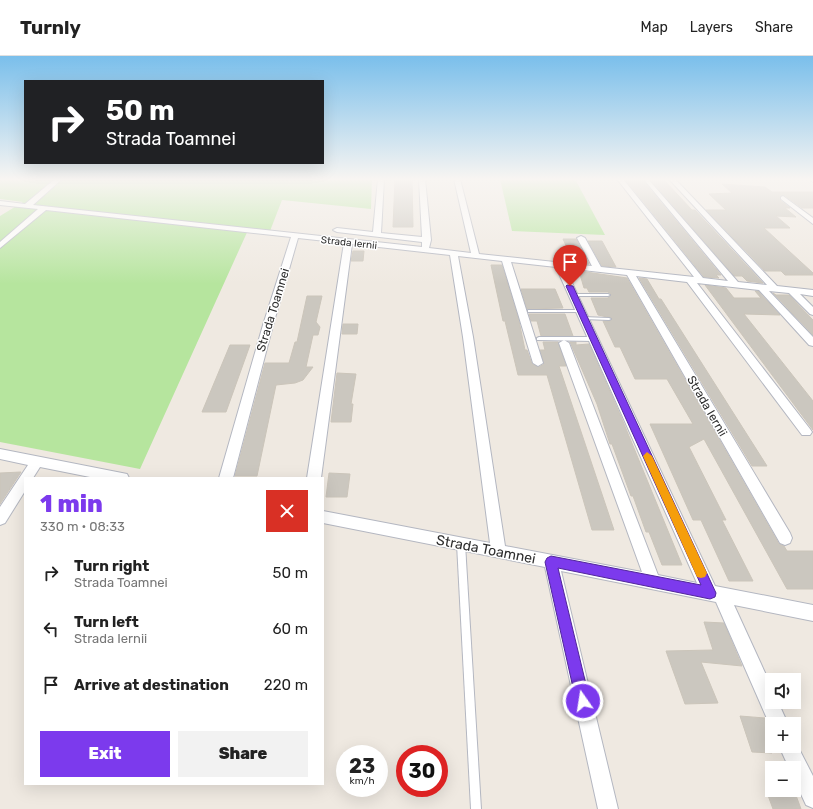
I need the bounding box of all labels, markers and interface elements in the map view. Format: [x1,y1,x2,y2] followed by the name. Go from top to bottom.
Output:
[20,16,81,39] text: Turnly
[641,19,668,36] text: Map
[690,19,733,36] text: Layers
[755,19,793,36] text: Share
[106,94,175,127] text: 50 m
[40,96,92,148] icon: right
[106,128,236,150] text: Strada Toamnei
[320,234,378,252] street label: Strada Iernii
[553,245,587,286] pin
[559,251,581,273] icon: arrive
[254,266,292,353] street label: Strada Toamnei
[684,373,730,439] street label: Strada Iernii
[40,490,103,518] text: 1 min
[266,490,308,532] button: close
[40,519,125,534] text: 330 m · 08:33
[435,532,537,567] street label: Strada Toamnei
[74,557,149,575] text: Turn right
[40,562,62,584] icon: right
[273,564,308,582] text: 50 m
[74,575,168,590] text: Strada Toamnei
[74,613,139,631] text: Turn left
[40,618,62,640] icon: left
[272,620,308,638] text: 60 m
[74,631,147,646] text: Strada Iernii
[765,673,801,797] map controls
[765,673,801,709] button: sound
[40,674,62,696] icon: arrive
[74,676,229,694] text: Arrive at destination
[264,676,308,694] text: 220 m
[562,680,604,722] position arrow
[765,717,801,753] button: +
[40,731,170,777] button: Exit
[178,731,308,777] button: Share
[396,745,448,797] speed limit sign: 30
[349,754,375,778] text: 23
[765,761,801,797] button: −
[350,775,374,787] text: km/h

